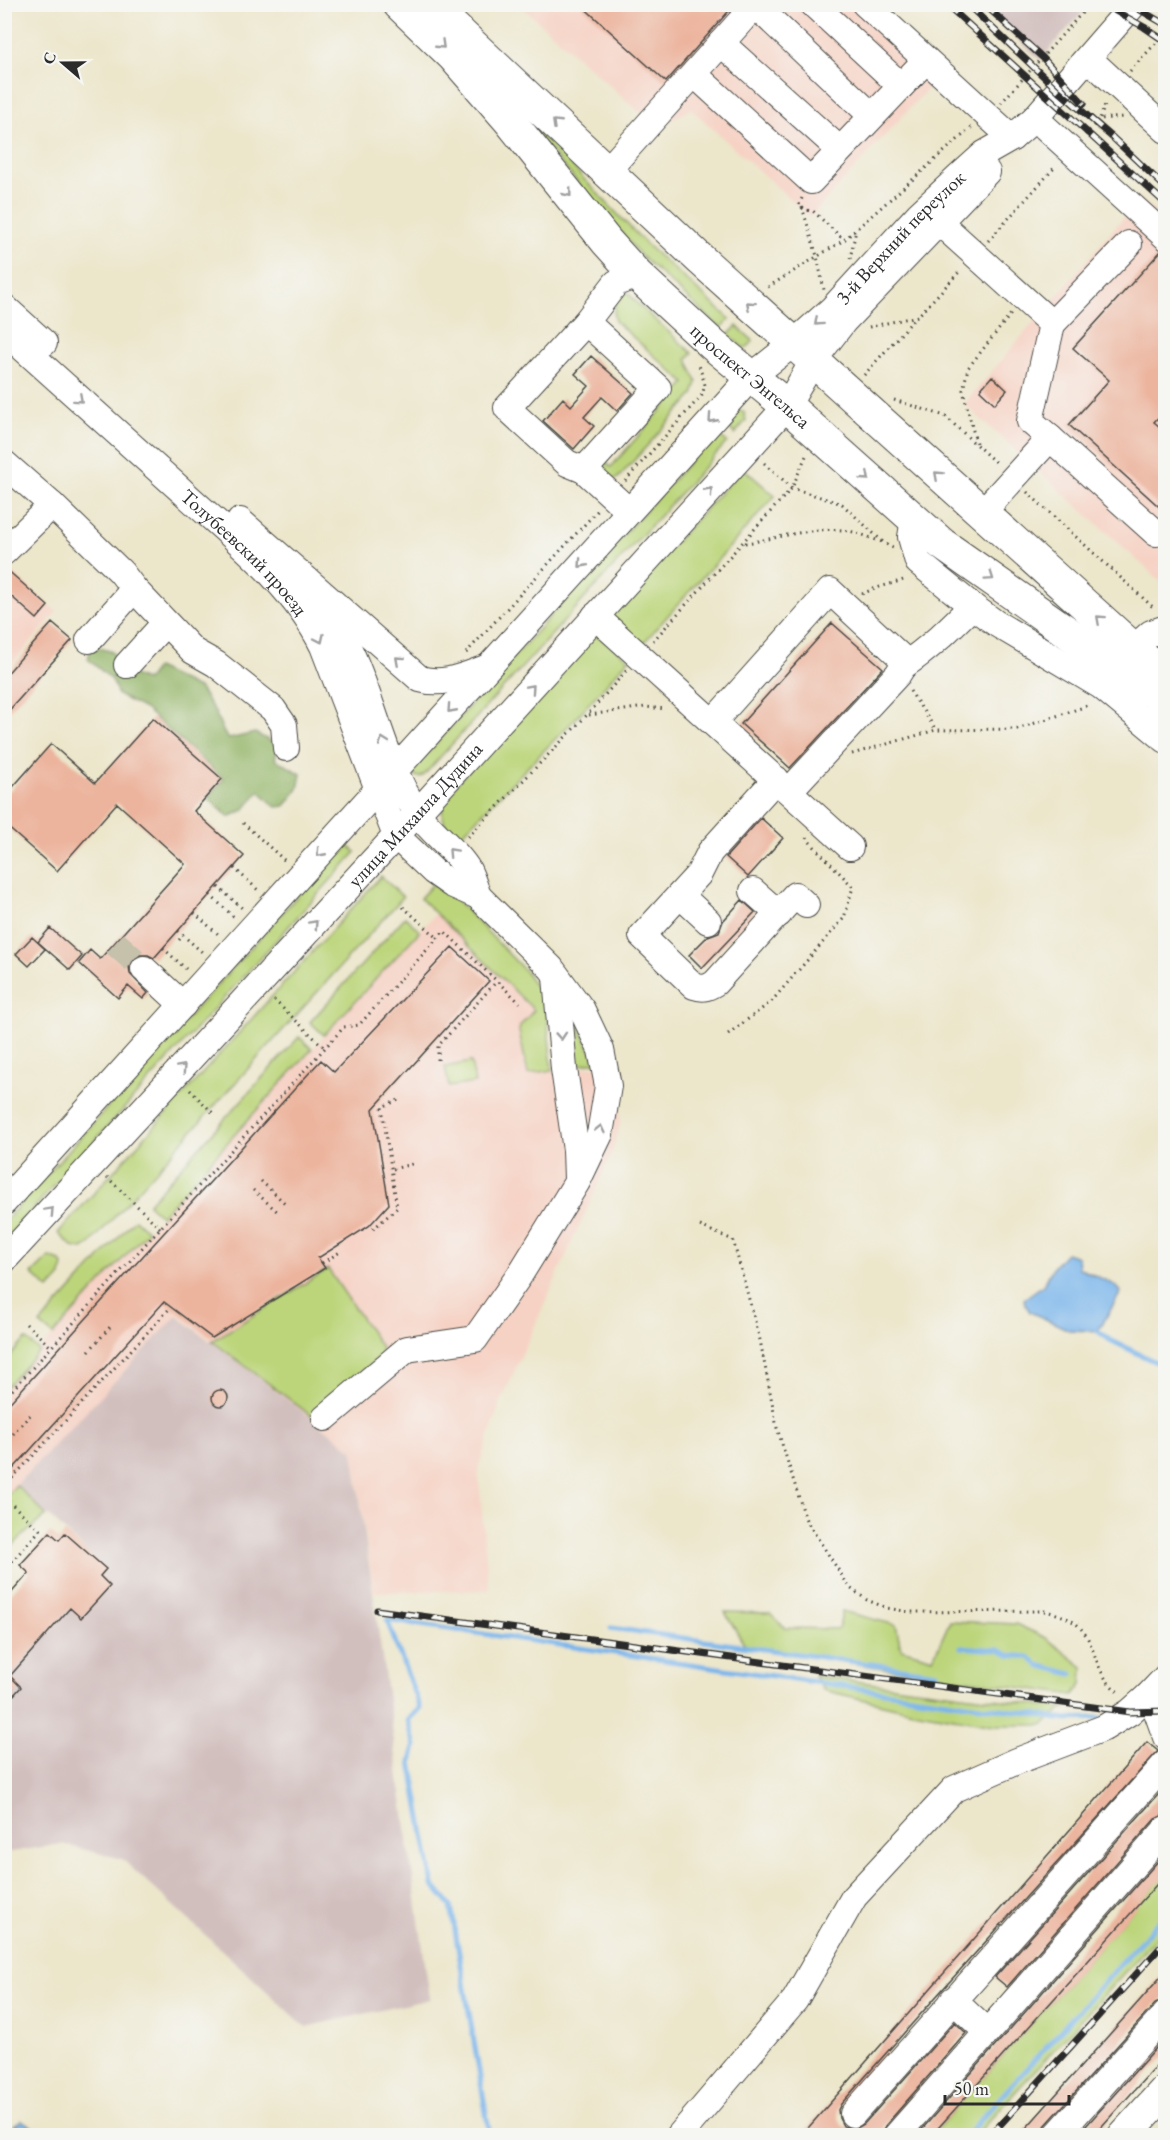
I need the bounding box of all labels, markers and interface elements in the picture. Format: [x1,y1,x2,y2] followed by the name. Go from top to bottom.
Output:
[33,33,93,93] north arrow
[434,38,445,49] one-way arrow
[38,49,61,67] text: С
[552,120,563,131] one-way arrow
[830,164,971,310] street label: 3-й Верхний переулок
[560,186,571,197] one-way arrow
[747,301,757,312] one-way arrow
[814,315,825,326] one-way arrow
[685,318,816,434] street label: проспект Энгельса
[72,392,83,403] one-way arrow
[708,412,719,423] one-way arrow
[859,469,870,480] one-way arrow
[934,471,945,482] one-way arrow
[175,483,314,621] street label: Толубеевский проезд
[702,487,713,498] one-way arrow
[578,557,589,568] one-way arrow
[983,570,994,581] one-way arrow
[1096,615,1107,626] one-way arrow
[312,633,324,644] one-way arrow
[395,656,406,667] one-way arrow
[524,684,535,694] one-way arrow
[447,702,458,713] one-way arrow
[342,736,488,893] street label: улица Михаила Дудина
[377,736,390,747] one-way arrow
[316,846,327,857] one-way arrow
[448,848,459,858] one-way arrow
[307,921,318,931] one-way arrow
[554,1031,567,1040] one-way arrow
[175,1064,186,1075] one-way arrow
[592,1124,605,1134] one-way arrow
[43,1208,54,1218] one-way arrow
[945,2068,1070,2106] scale bar
[954,2077,989,2100] text: 50 m

